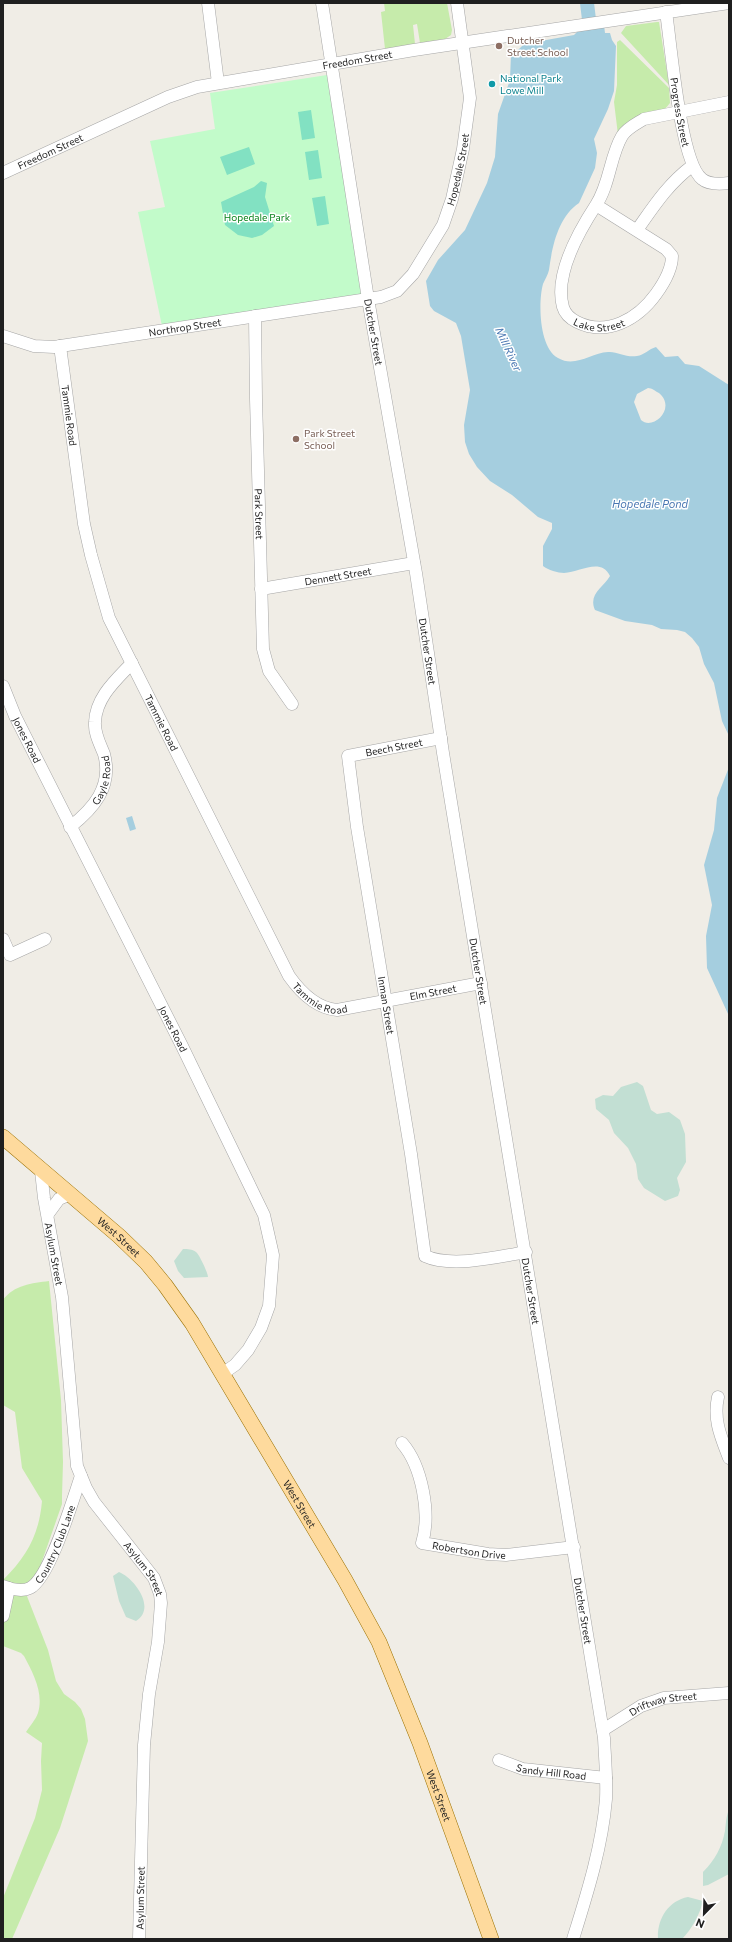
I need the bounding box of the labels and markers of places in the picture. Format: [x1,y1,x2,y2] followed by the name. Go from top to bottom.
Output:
[507,34,568,58] place label: Dutcher Street School
[494,41,504,51] marker: Dutcher Street School
[500,72,562,96] place label: National Park Lowe Mill
[487,79,497,89] marker: National Park Lowe Mill
[304,427,355,451] place label: Park Street School
[291,434,301,444] marker: Park Street School

